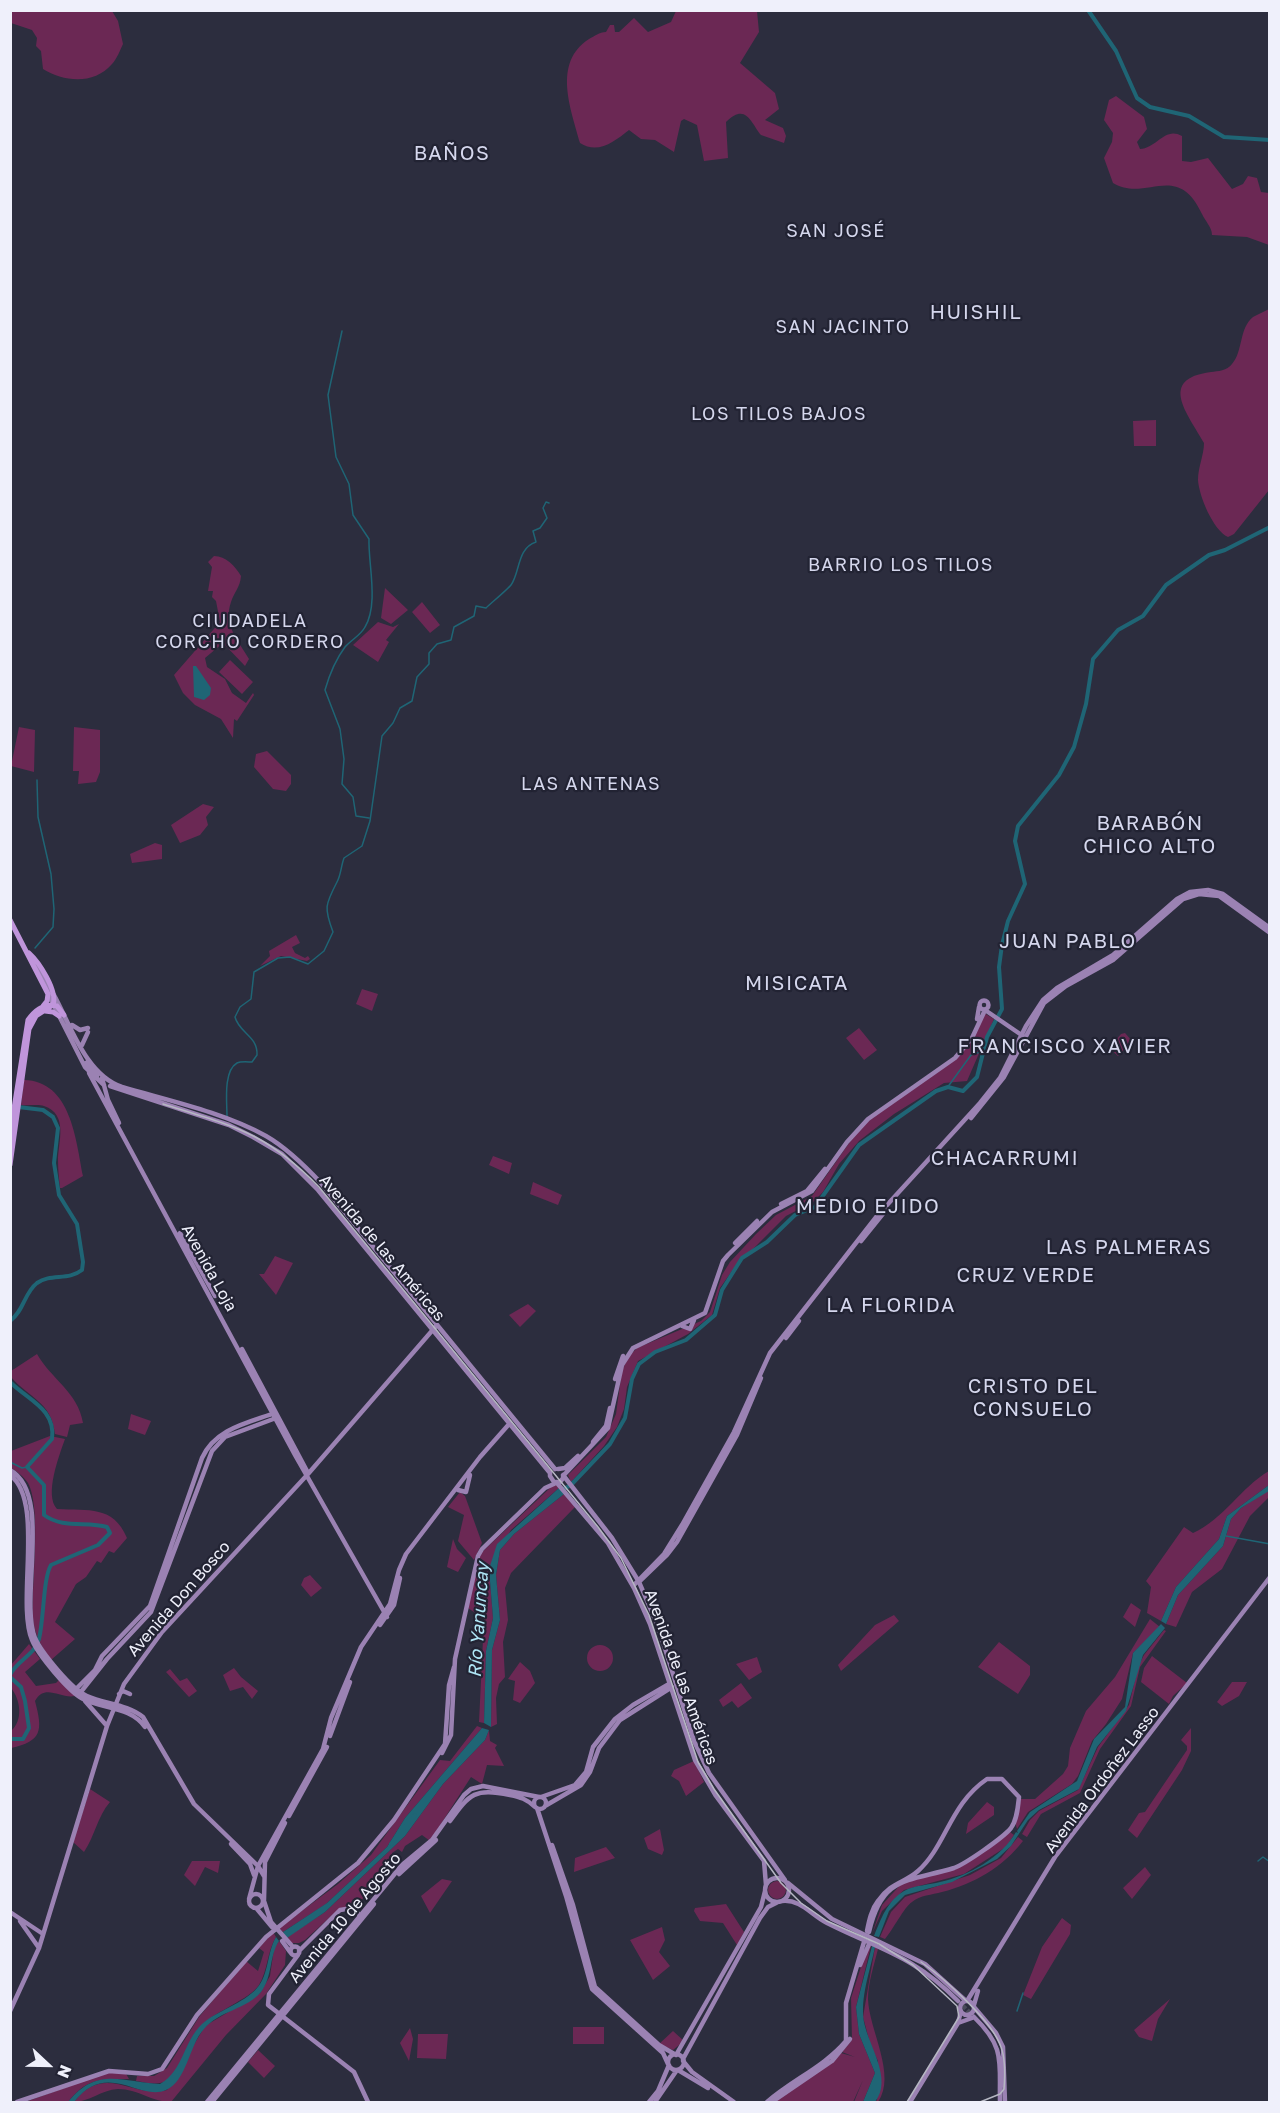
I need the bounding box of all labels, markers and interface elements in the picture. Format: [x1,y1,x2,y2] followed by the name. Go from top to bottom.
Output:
[414,142,490,166] district label: BAÑOS
[786,220,886,242] district label: SAN JOSÉ
[930,301,1022,325] district label: HUISHIL
[776,316,910,338] district label: SAN JACINTO
[691,403,867,425] district label: LOS TILOS BAJOS
[808,554,994,576] district label: BARRIO LOS TILOS
[155,610,345,652] district label: CIUDADELA CORCHO CORDERO
[521,773,661,795] district label: LAS ANTENAS
[1083,812,1217,859] district label: BARABÓN CHICO ALTO
[999,930,1137,954] district label: JUAN PABLO
[745,972,849,996] district label: MISICATA
[958,1035,1172,1059] district label: FRANCISCO XAVIER
[931,1147,1079,1171] district label: CHACARRUMI
[315,1171,449,1325] street label: Avenida de las Américas
[796,1195,940,1219] district label: MEDIO EJIDO
[177,1221,241,1315] street label: Avenida Loja
[1046,1236,1212,1260] district label: LAS PALMERAS
[957,1264,1095,1288] district label: CRUZ VERDE
[826,1294,956,1318] district label: LA FLORIDA
[968,1375,1098,1422] district label: CRISTO DEL CONSUELO
[124,1537,234,1661] street label: Avenida Don Bosco
[464,1562,494,1678] water label: Río Yanuncay
[640,1587,722,1767] street label: Avenida de las Américas
[1041,1703,1163,1857] street label: Avenida Ordoñez Lasso
[285,1849,405,1987] street label: Avenida 10 de Agosto
[18,2035,78,2095] north arrow
[53,2062,76,2081] text: N

